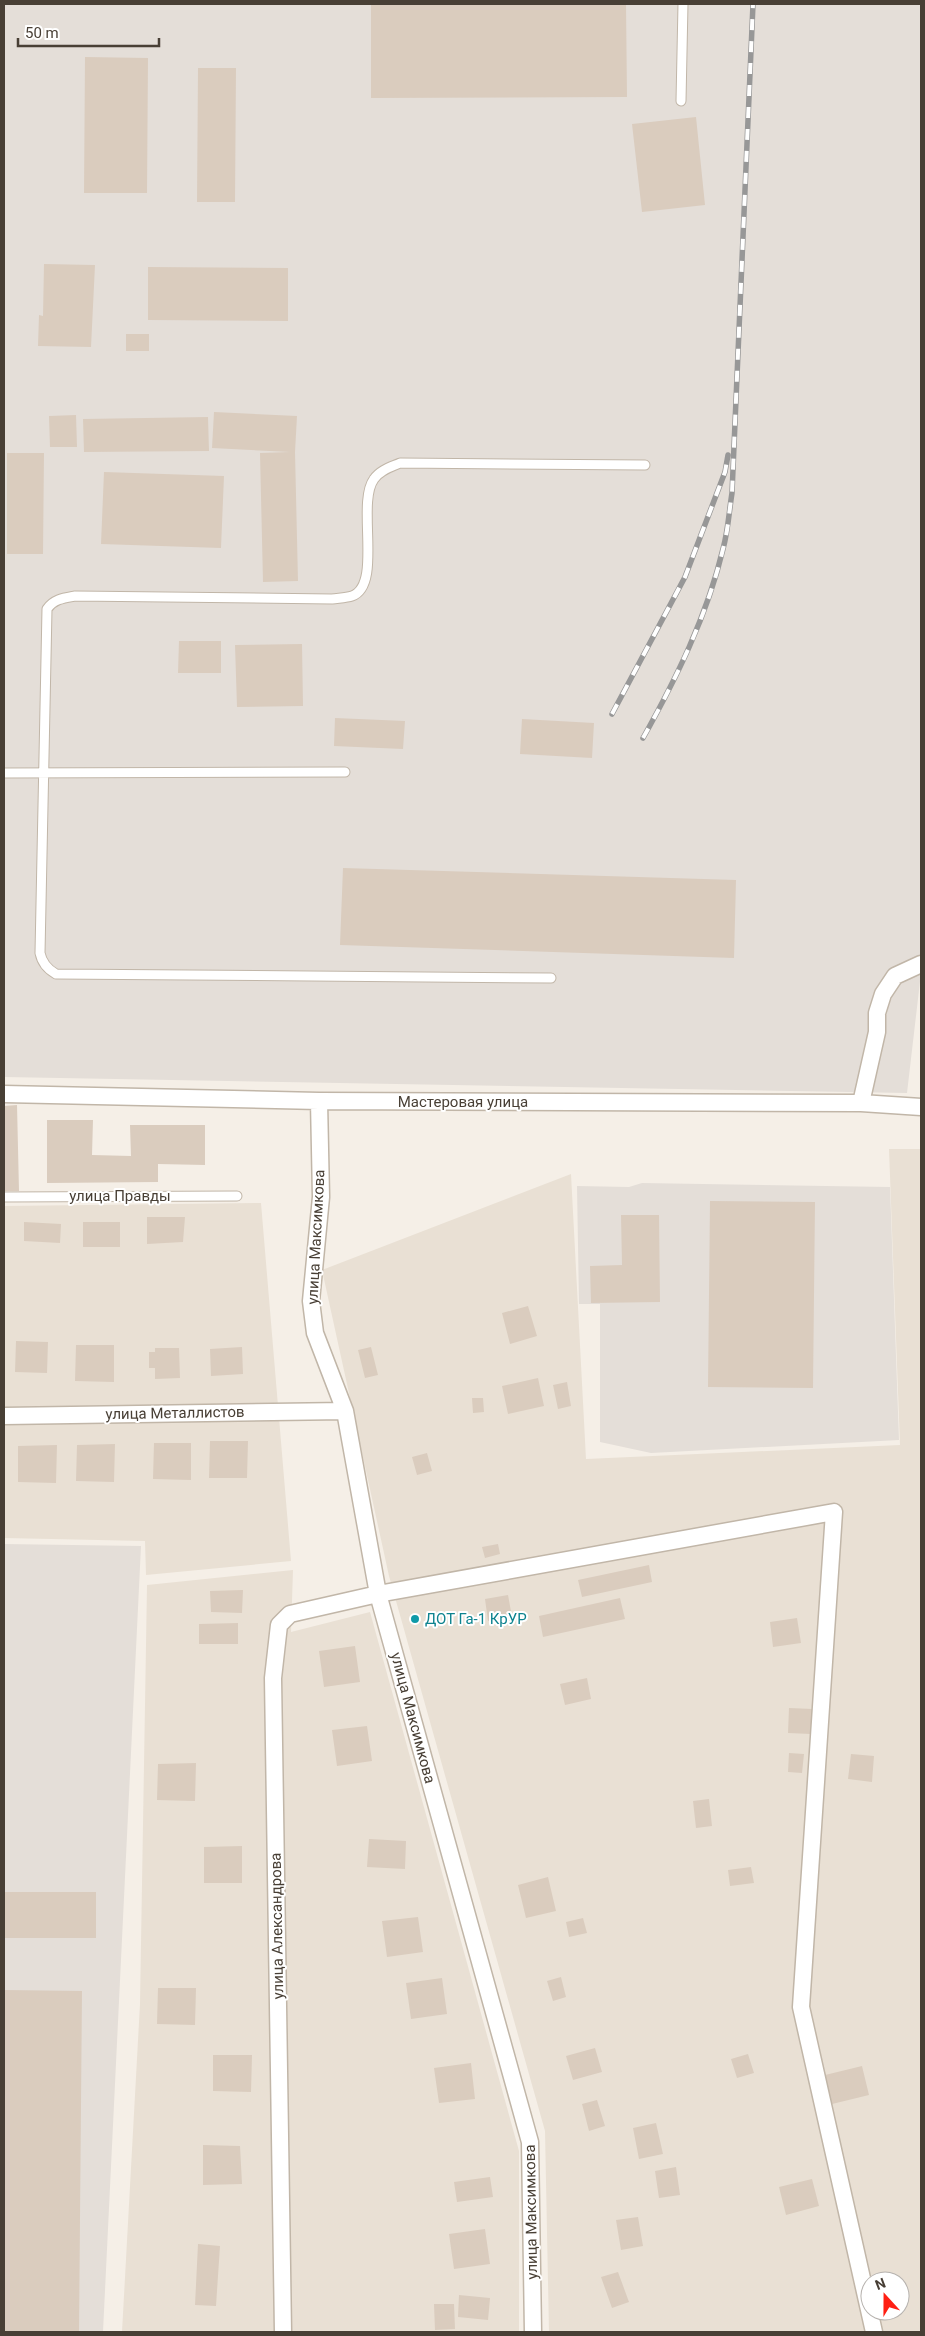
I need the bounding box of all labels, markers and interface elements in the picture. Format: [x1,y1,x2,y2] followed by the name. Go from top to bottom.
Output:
[18,15,159,47] scale bar
[25,24,59,42] text: 50 m
[398,1093,528,1111] street label: Мастеровая улица
[303,1169,329,1305] street label: улица Максимкова
[69,1187,171,1205] street label: улица Правды
[105,1403,245,1423] street label: улица Металлистов
[425,1610,527,1628] place label: ДОТ Га-1 КрУР
[409,1613,421,1625] marker: ДОТ Га-1 КрУР
[387,1650,439,1786] street label: улица Максимкова
[267,1852,287,2000] street label: улица Александрова
[521,2144,541,2280] street label: улица Максимкова
[860,2271,910,2321] north arrow
[873,2275,888,2293] text: N

